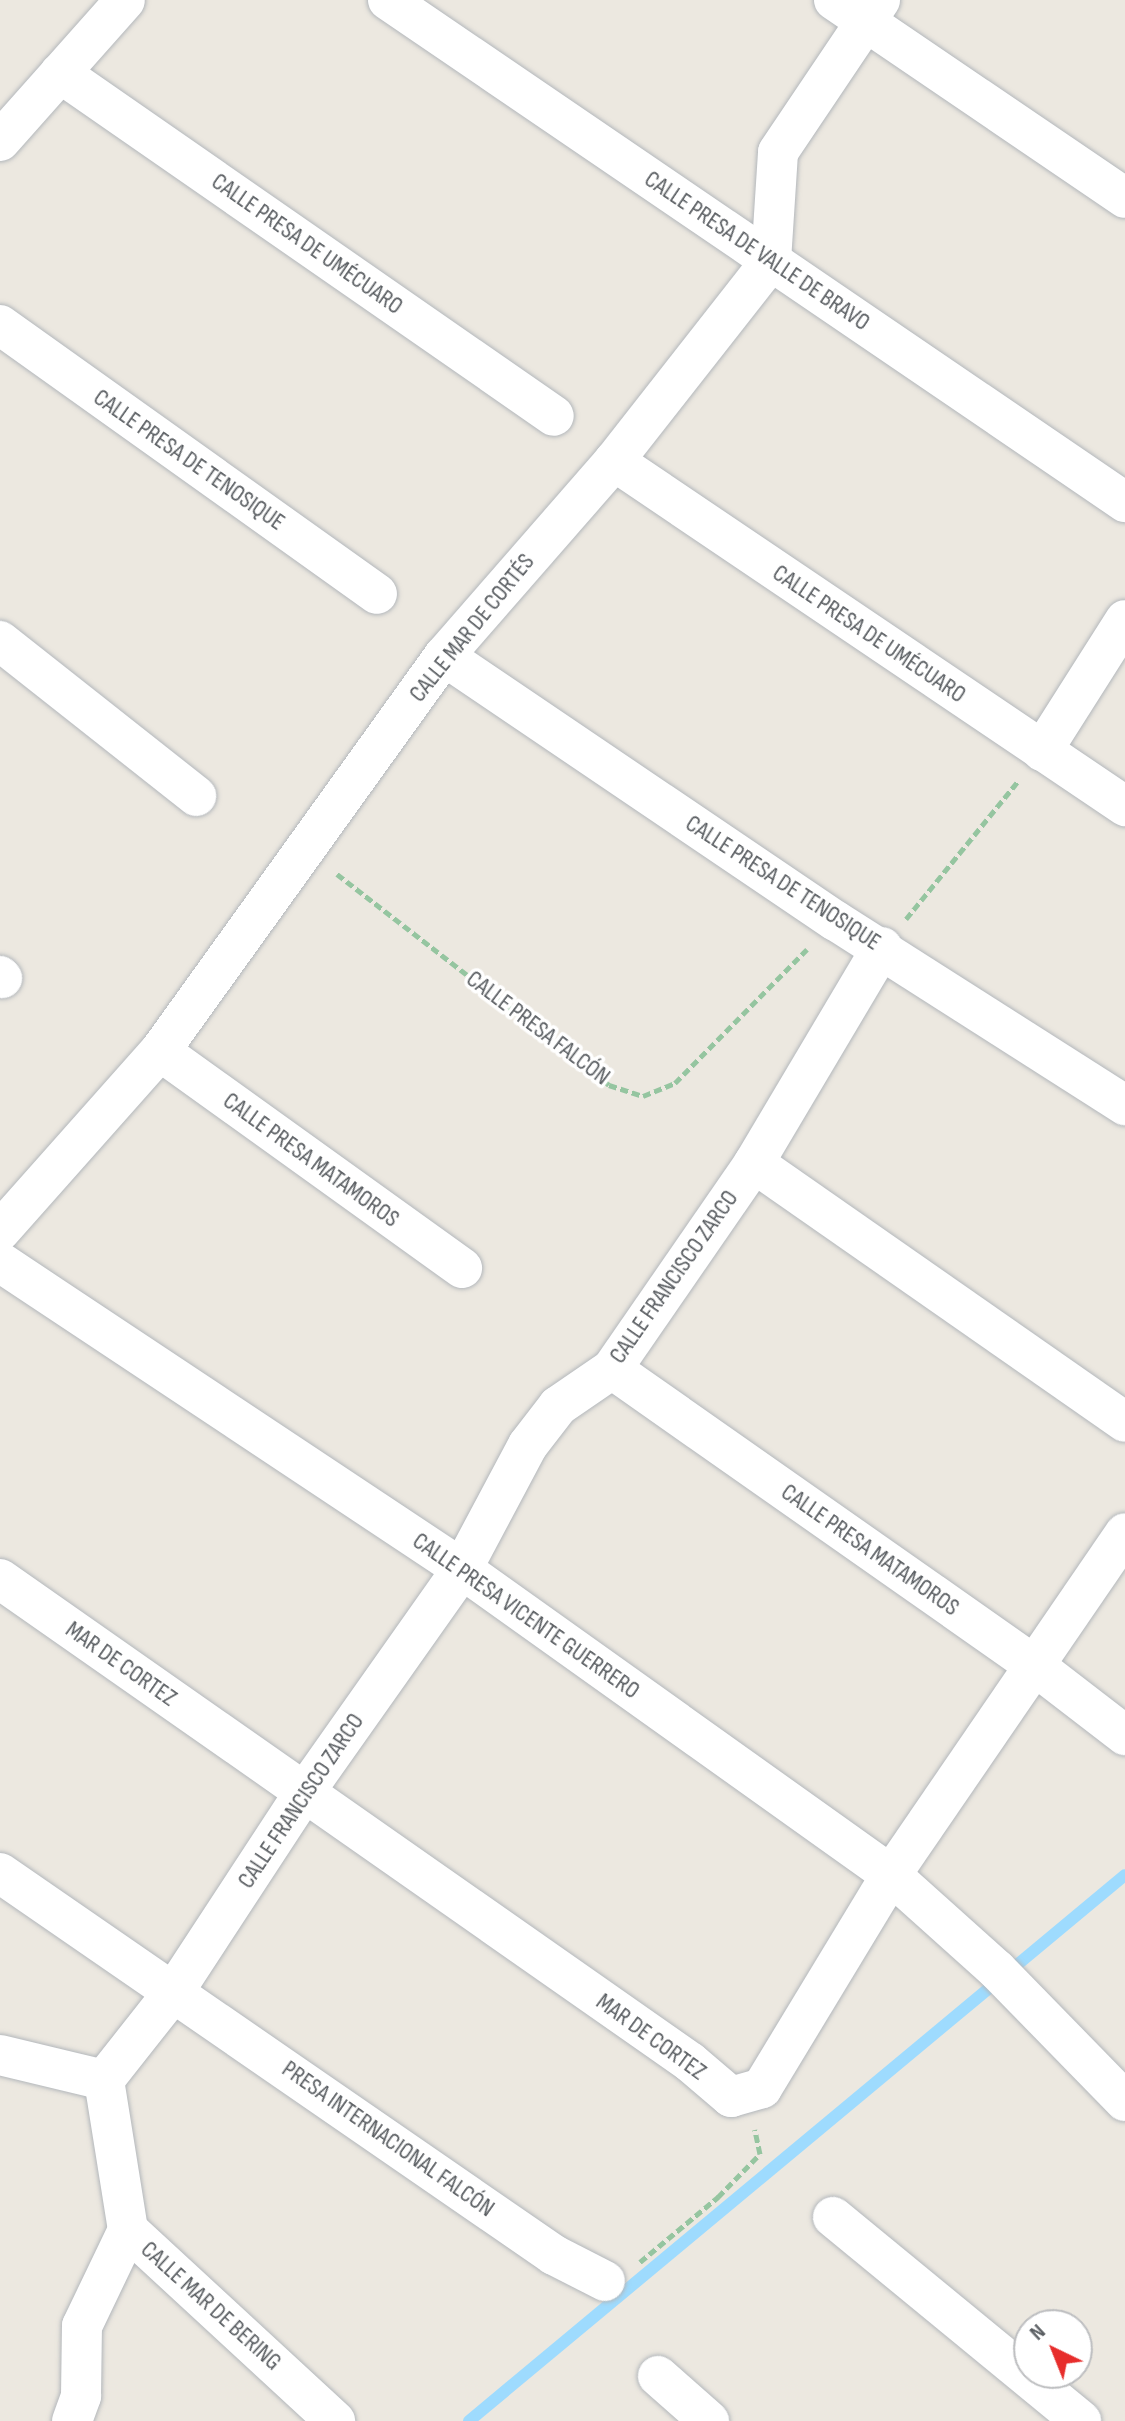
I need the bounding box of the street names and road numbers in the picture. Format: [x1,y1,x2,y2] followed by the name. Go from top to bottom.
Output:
[639,165,875,337] street label: CALLE PRESA DE VALLE DE BRAVO
[206,167,408,321] street label: CALLE PRESA DE UMÉCUARO
[88,383,290,537] street label: CALLE PRESA DE TENOSIQUE
[403,548,541,708] street label: CALLE MAR DE CORTÉS
[767,559,971,709] street label: CALLE PRESA DE UMÉCUARO
[680,809,886,957] street label: CALLE PRESA DE TENOSIQUE
[461,965,615,1091] street label: CALLE PRESA FALCÓN
[217,1087,405,1233] street label: CALLE PRESA MATAMOROS
[604,1185,744,1369] street label: CALLE FRANCISCO ZARCO
[776,1478,964,1622] street label: CALLE PRESA MATAMOROS
[407,1527,645,1705] street label: CALLE PRESA VICENTE GUERRERO
[60,1615,182,1713] street label: MAR DE CORTEZ
[232,1708,370,1894] street label: CALLE FRANCISCO ZARCO
[591,1988,711,2086] street label: MAR DE CORTEZ
[276,2055,500,2223] street label: PRESA INTERNACIONAL FALCÓN
[135,2235,287,2377] street label: CALLE MAR DE BERING

